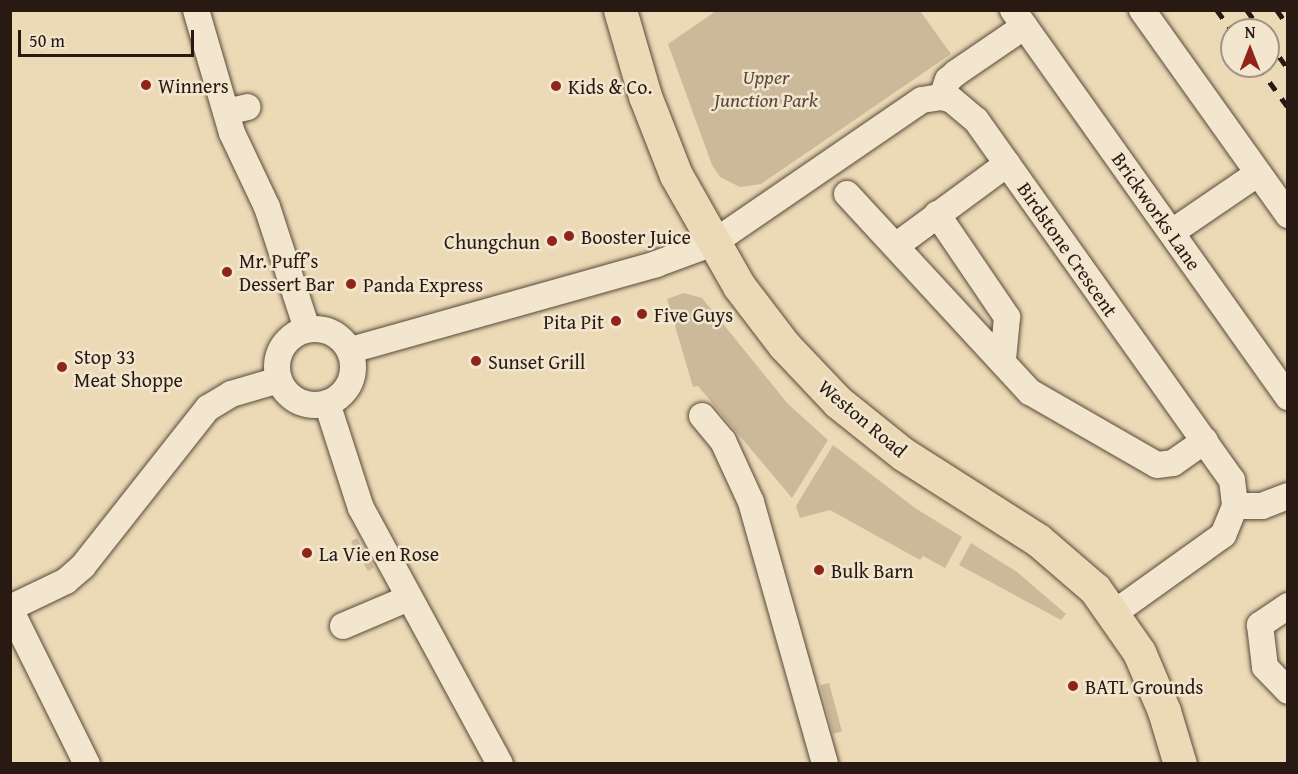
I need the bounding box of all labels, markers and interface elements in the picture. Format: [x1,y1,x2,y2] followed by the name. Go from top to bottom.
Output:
[21,18,196,56] scale bar
[1220,18,1280,78] north arrow
[1245,20,1255,44] text: N
[29,27,65,54] text: 50 m
[714,64,818,111] park label: Upper Junction Park
[158,73,229,97] place label: Winners
[568,74,652,98] place label: Kids & Co.
[139,78,153,92] marker: Winners
[549,79,563,93] marker: Kids & Co.
[1107,147,1207,275] street label: Brickworks Lane
[1013,177,1123,321] street label: Birdstone Crescent
[581,224,691,248] place label: Booster Juice
[444,229,540,253] place label: Chungchun
[562,229,576,243] marker: Booster Juice
[545,234,559,248] marker: Chungchun
[239,248,335,295] place label: Mr. Puff’s Dessert Bar
[220,265,234,279] marker: Mr. Puff’s Dessert Bar
[363,272,483,296] place label: Panda Express
[344,277,358,291] marker: Panda Express
[654,302,733,326] place label: Five Guys
[635,307,649,321] marker: Five Guys
[543,309,604,333] place label: Pita Pit
[609,314,623,328] marker: Pita Pit
[74,344,183,391] place label: Stop 33 Meat Shoppe
[488,349,585,373] place label: Sunset Grill
[469,354,483,368] marker: Sunset Grill
[55,360,69,374] marker: Stop 33 Meat Shoppe
[814,374,912,462] street label: Weston Road
[319,541,439,565] place label: La Vie en Rose
[300,546,314,560] marker: La Vie en Rose
[831,558,914,582] place label: Bulk Barn
[812,563,826,577] marker: Bulk Barn
[1085,674,1203,698] place label: BATL Grounds
[1066,679,1080,693] marker: BATL Grounds

